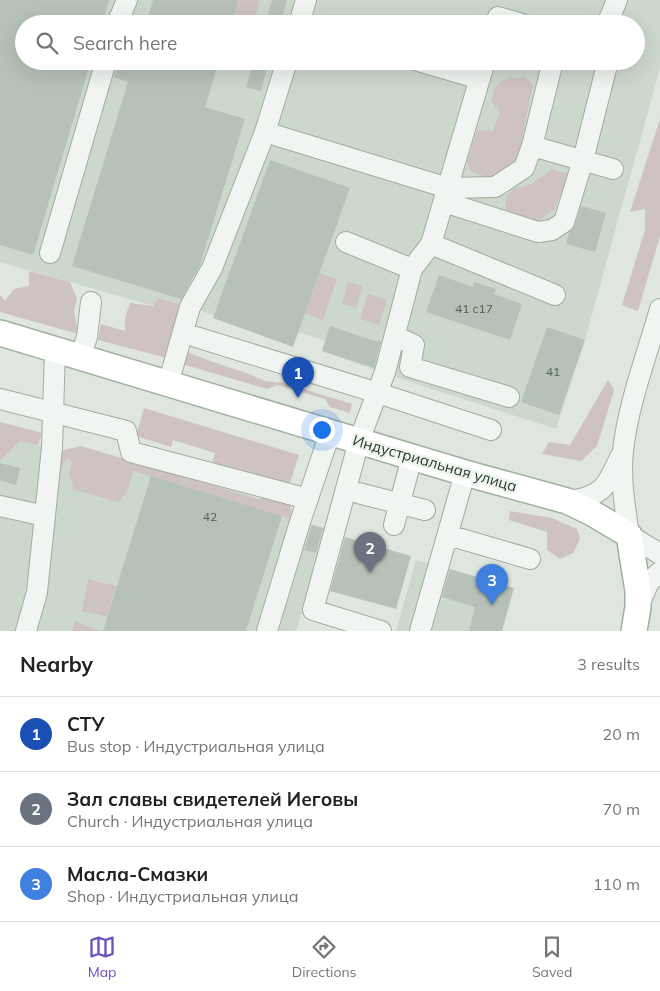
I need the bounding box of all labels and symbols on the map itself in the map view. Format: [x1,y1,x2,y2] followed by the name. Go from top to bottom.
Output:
[455,301,493,316] house number: 41 с17
[282,357,314,398] pin: 1
[546,364,560,379] house number: 41
[309,417,335,443] your location
[351,430,519,496] street label: Индустриальная улица
[203,509,217,524] house number: 42
[354,532,386,573] pin: 2
[476,564,508,605] pin: 3

